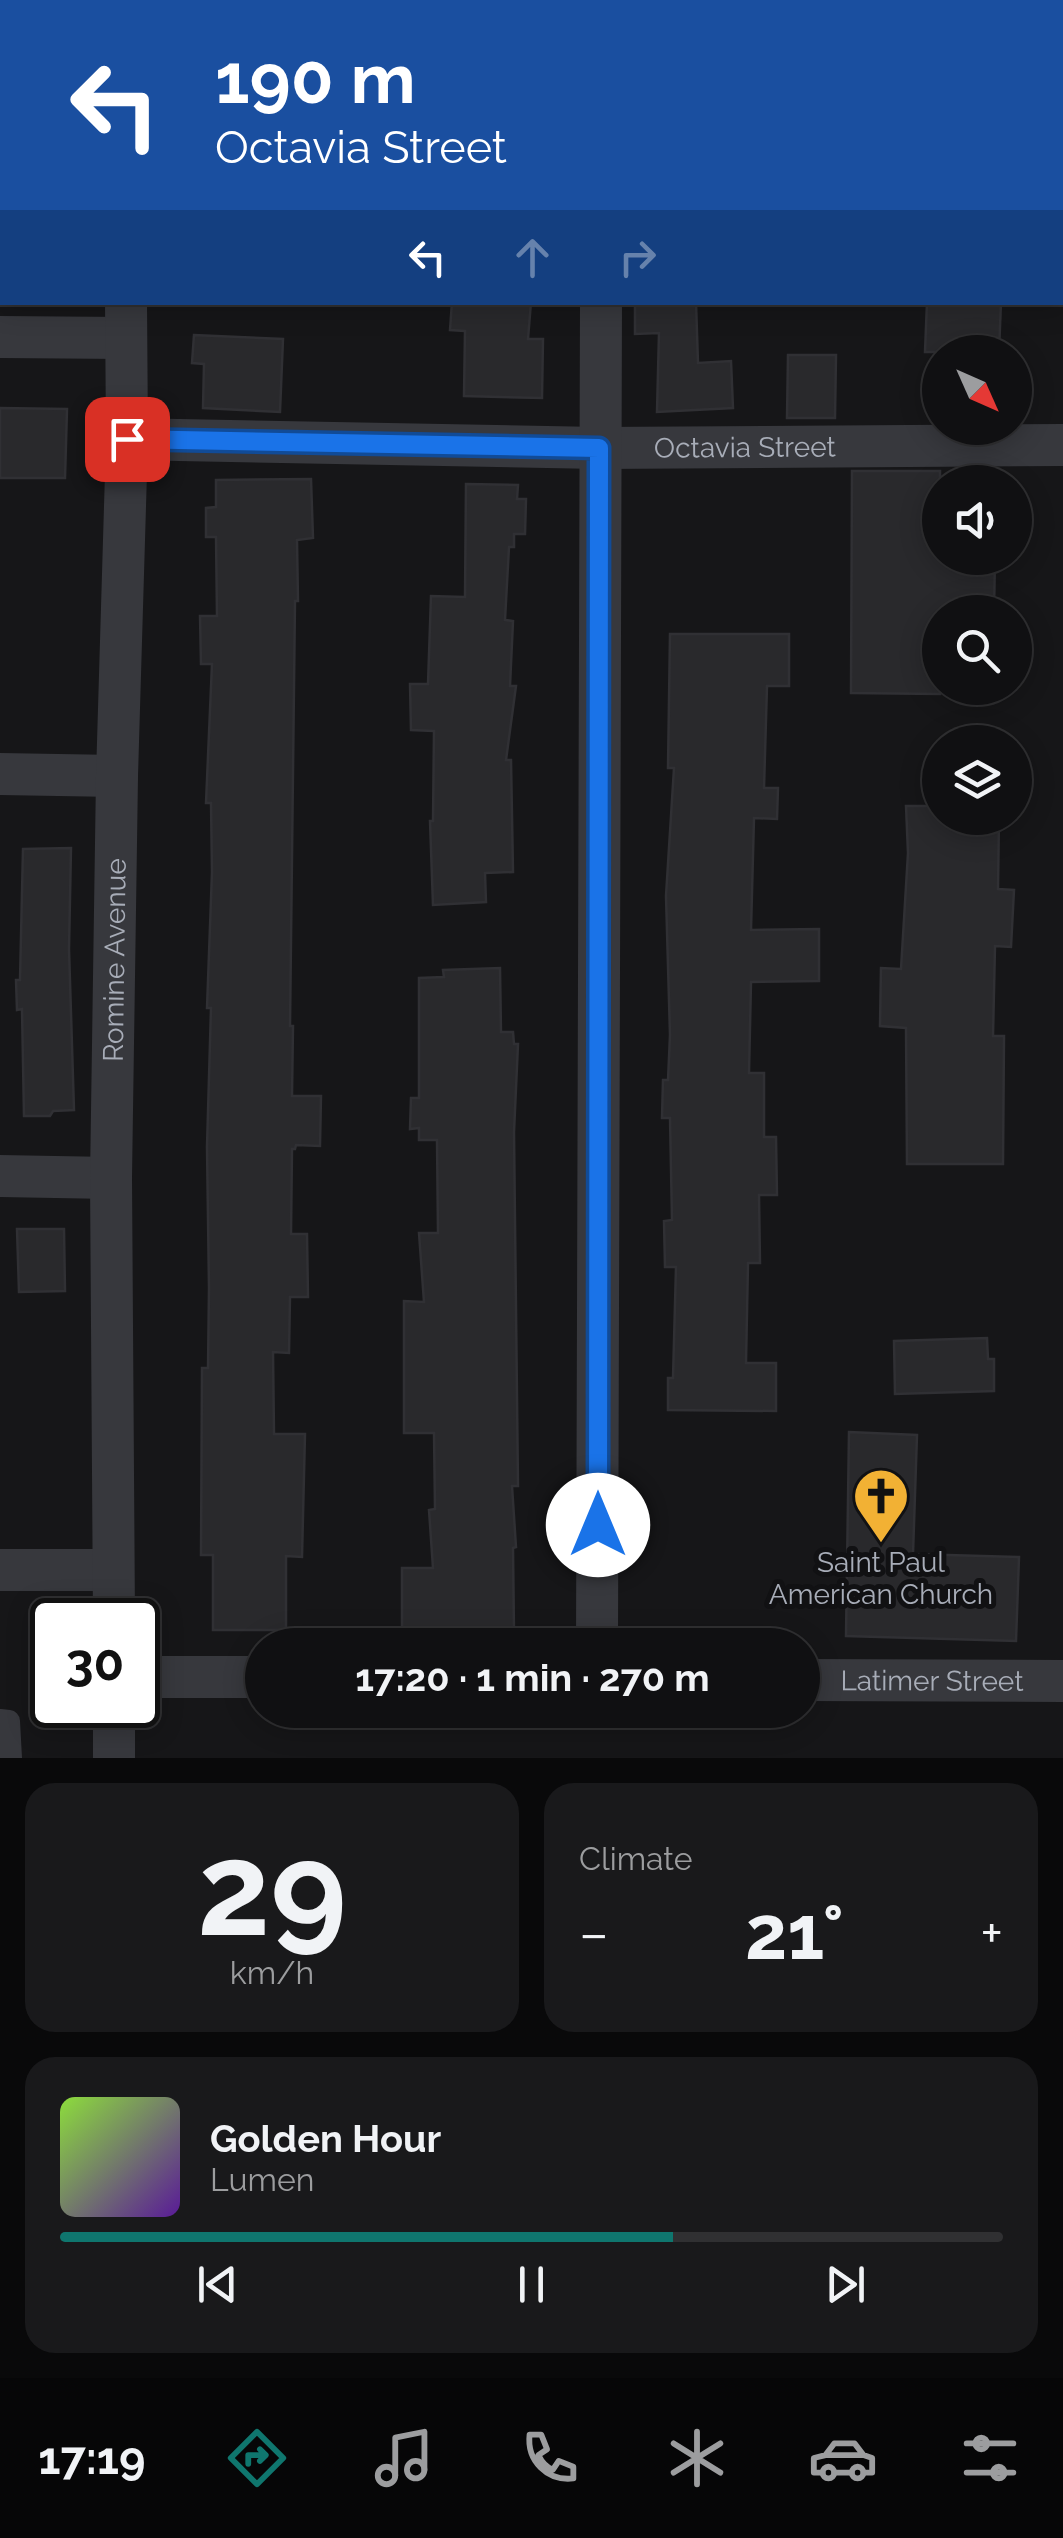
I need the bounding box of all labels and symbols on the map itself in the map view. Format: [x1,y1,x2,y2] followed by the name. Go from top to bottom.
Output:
[922,335,1032,445] north arrow
[85,397,170,482] pin
[654,430,836,465] street label: Octavia Street
[97,858,133,1062] street label: Romine Avenue
[851,1466,911,1545] church icon: Saint Paul American Church
[546,1473,650,1577] position arrow
[769,1546,993,1611] place label: Saint Paul American Church
[30,1598,160,1728] speed limit sign: 30
[840,1664,1024,1698] street label: Latimer Street

